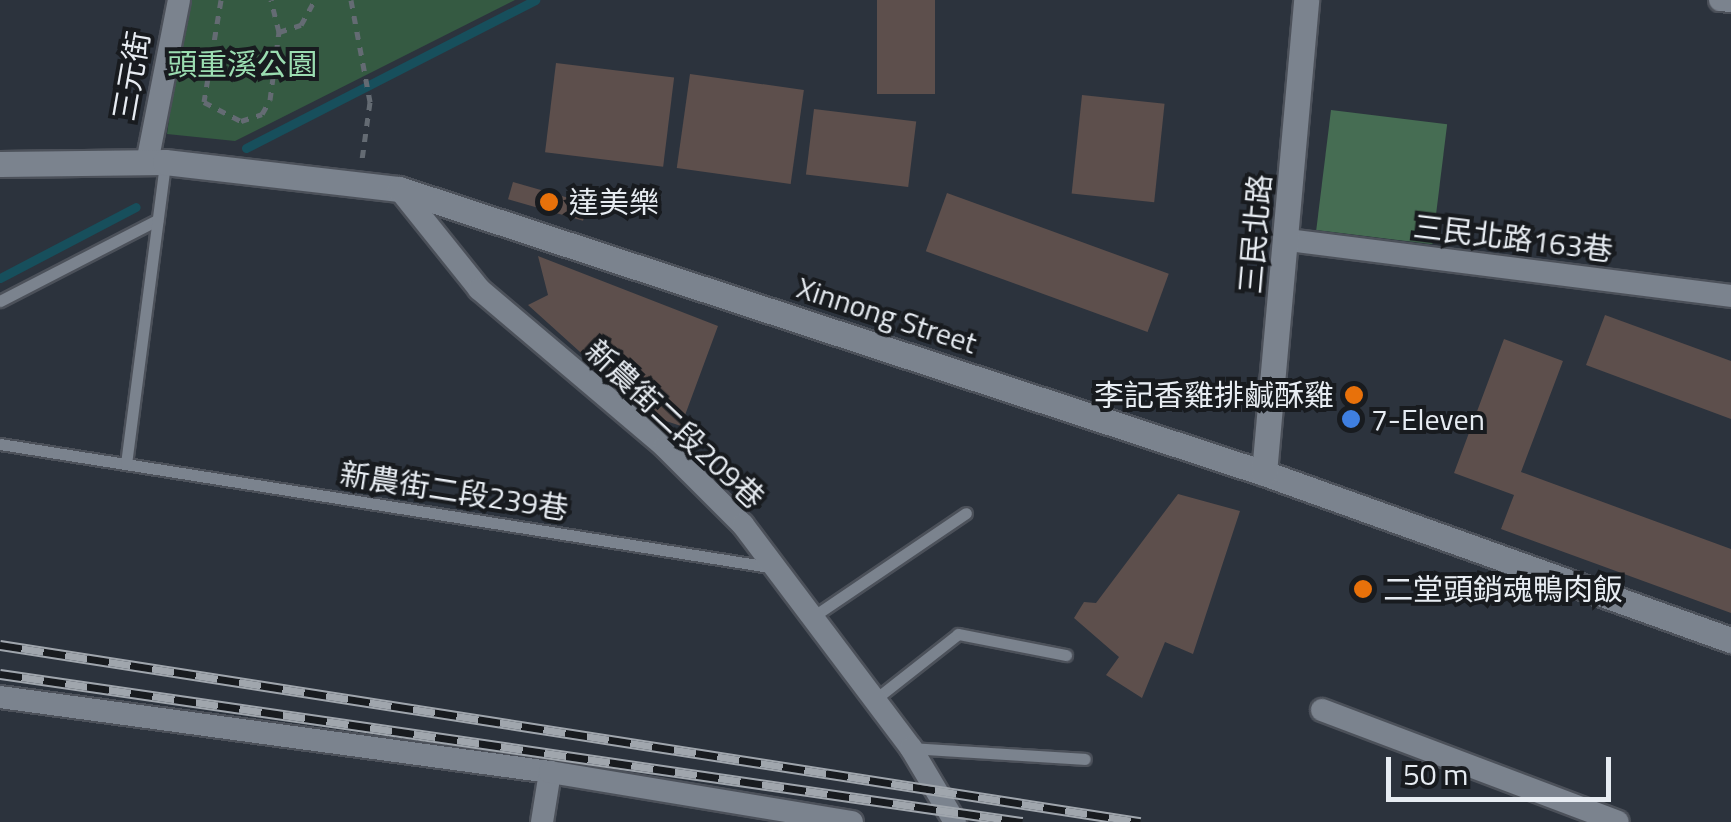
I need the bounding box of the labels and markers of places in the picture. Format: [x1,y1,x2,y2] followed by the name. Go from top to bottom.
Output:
[569,184,659,220] place label: 達美樂
[538,191,560,213] marker: 達美樂
[1094,377,1334,413] place label: 李記香雞排鹹酥雞
[1343,384,1365,406] marker: 李記香雞排鹹酥雞
[1371,401,1485,437] place label: 7-Eleven
[1340,408,1362,430] marker: 7-Eleven
[1383,571,1623,607] place label: 二堂頭銷魂鴨肉飯
[1352,578,1374,600] marker: 二堂頭銷魂鴨肉飯

